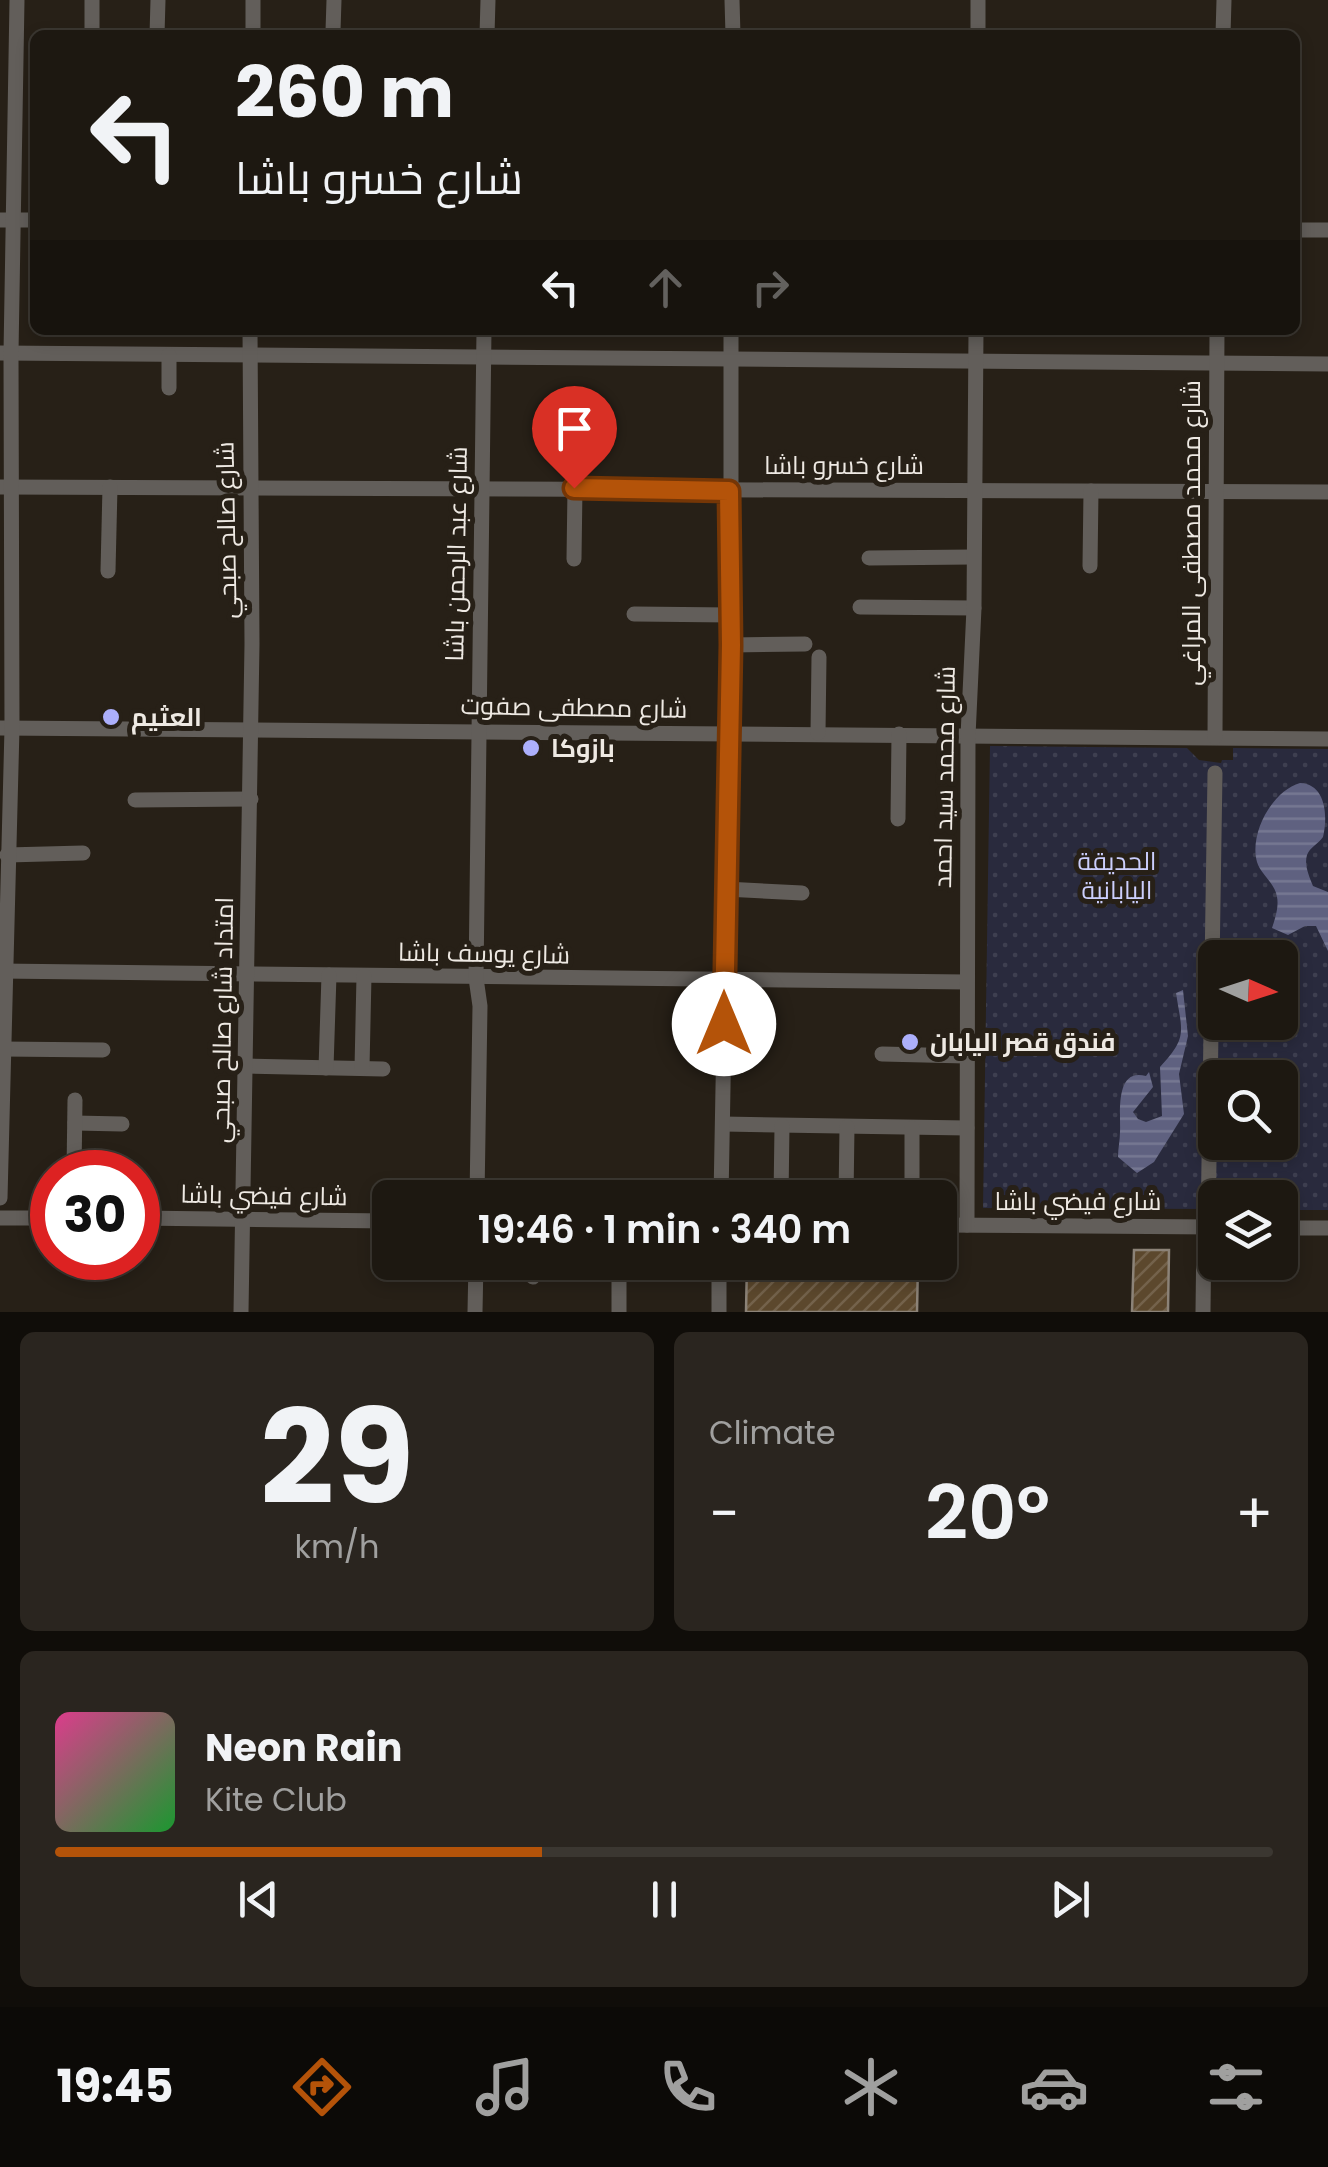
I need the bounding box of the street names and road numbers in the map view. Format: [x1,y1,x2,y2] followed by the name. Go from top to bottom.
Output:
[1174,380,1211,686] street label: شارع محمد مصطفى المراغي
[207,441,248,619] street label: شارع صالح صبحي
[437,446,476,662] street label: شارع عبد الرحمن باشا
[764,448,924,483] street label: شارع خسرو باشا
[925,666,964,888] street label: شارع محمد سيد احمد
[460,688,688,727] street label: شارع مصطفى صفوت
[203,897,244,1143] street label: امتداد شارع صالح صبحي
[398,935,570,972] street label: شارع يوسف باشا
[180,1177,348,1215] street label: شارع فيضي باشا
[995,1184,1161,1220] street label: شارع فيضي باشا

